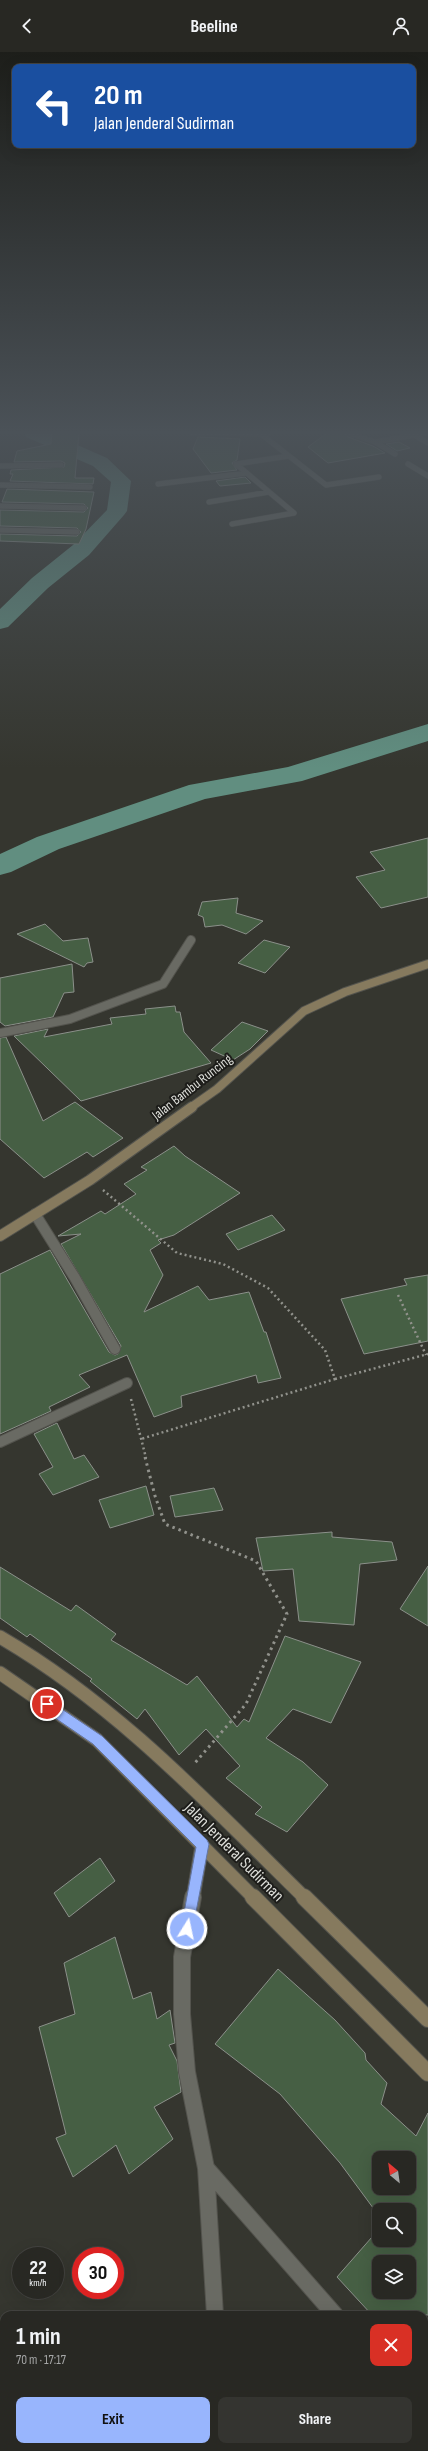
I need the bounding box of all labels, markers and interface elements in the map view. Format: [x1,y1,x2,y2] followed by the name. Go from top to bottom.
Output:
[16,15,38,37] icon: back
[390,15,412,37] icon: person
[190,16,238,37] text: Beeline
[94,79,143,112] text: 20 m
[28,80,80,132] icon: left
[94,113,234,134] text: Jalan Jenderal Sudirman
[148,1050,236,1124] street label: Jalan Bambu Runcing
[30,1687,64,1721] pin
[36,1693,58,1715] icon: arrive
[179,1797,288,1906] street label: Jalan Jenderal Sudirman
[166,1908,208,1950] position arrow
[372,2151,416,2195] north arrow
[372,2151,416,2299] map controls
[372,2203,416,2247] button: search
[72,2247,124,2299] speed limit sign: 30
[372,2255,416,2299] button: layers
[29,2256,47,2280] text: 22
[29,2277,47,2289] text: km/h
[16,2322,61,2351] text: 1 min
[370,2324,412,2366] button: close
[16,2352,66,2368] text: 70 m · 17:17
[16,2397,210,2443] button: Exit
[218,2397,412,2443] button: Share

